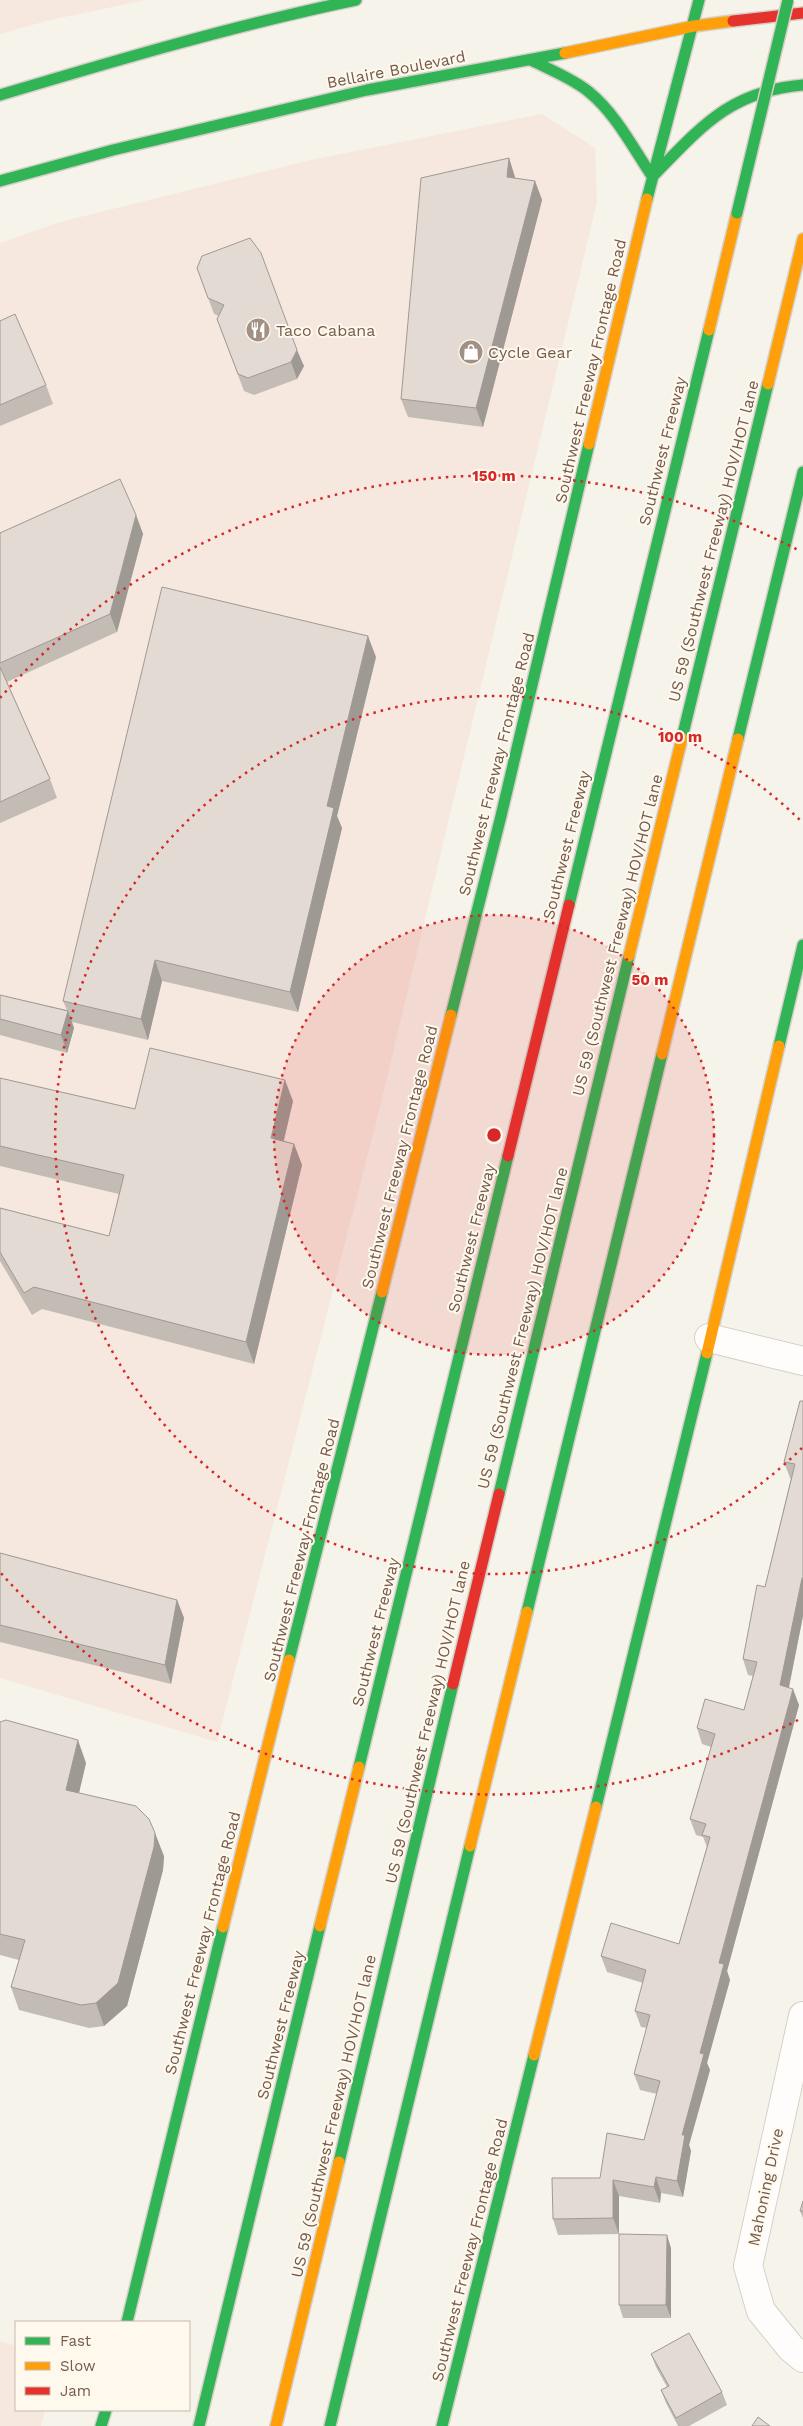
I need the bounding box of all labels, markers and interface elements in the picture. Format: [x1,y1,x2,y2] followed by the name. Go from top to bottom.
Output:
[325,47,467,92] street label: Bellaire Boulevard
[551,237,630,505] street label: Southwest Freeway Frontage Road
[245,317,271,343] restaurant icon: Taco Cabana
[276,321,375,340] place label: Taco Cabana
[458,339,484,365] shop icon: Cycle Gear
[488,343,573,362] place label: Cycle Gear
[635,374,690,528] street label: Southwest Freeway
[664,378,763,704] street label: US 59 (Southwest Freeway) HOV/HOT lane
[472,467,516,485] text: 150 m
[455,630,538,898] street label: Southwest Freeway Frontage Road
[658,728,702,746] text: 100 m
[539,768,594,922] street label: Southwest Freeway
[568,772,667,1098] street label: US 59 (Southwest Freeway) HOV/HOT lane
[632,971,668,989] text: 50 m
[358,1023,441,1291] street label: Southwest Freeway Frontage Road
[485,1126,503,1144] centre of rings
[444,1161,499,1315] street label: Southwest Freeway
[473,1165,572,1491] street label: US 59 (Southwest Freeway) HOV/HOT lane
[260,1416,343,1684] street label: Southwest Freeway Frontage Road
[348,1555,403,1709] street label: Southwest Freeway
[381,1559,474,1885] street label: US 59 (Southwest Freeway) HOV/HOT lane
[161,1809,244,2077] street label: Southwest Freeway Frontage Road
[253,1948,308,2102] street label: Southwest Freeway
[287,1953,380,2279] street label: US 59 (Southwest Freeway) HOV/HOT lane
[428,2116,511,2384] street label: Southwest Freeway Frontage Road
[744,2126,787,2248] street label: Mahoning Drive
[15,2321,190,2411] legend
[60,2332,92,2350] text: Fast
[60,2357,96,2375] text: Slow
[60,2382,91,2400] text: Jam

